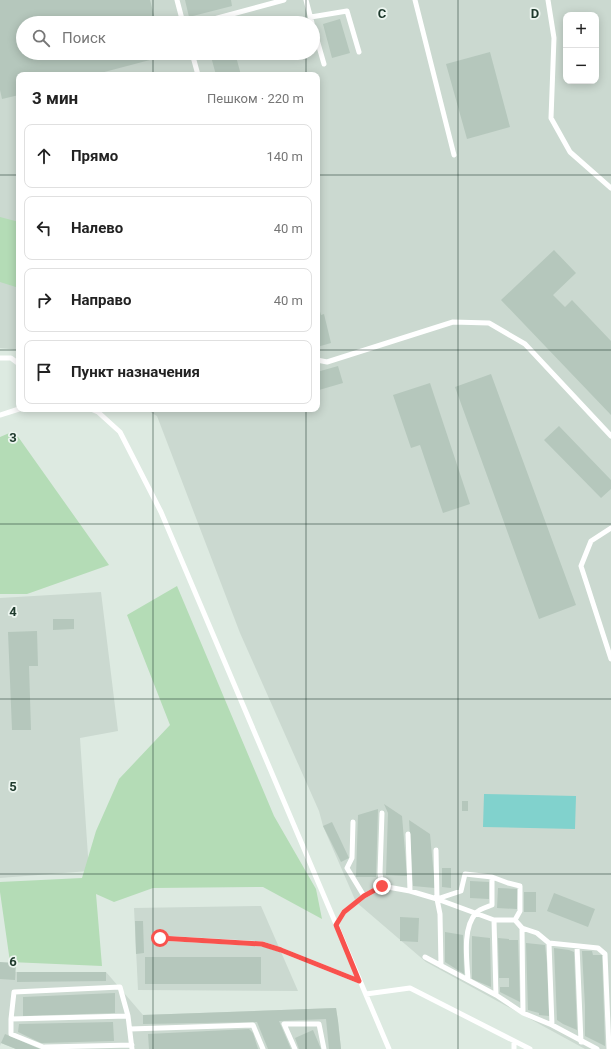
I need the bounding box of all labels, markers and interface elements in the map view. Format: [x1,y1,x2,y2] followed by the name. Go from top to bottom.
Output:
[378,6,387,21] text: C
[531,6,539,21] text: D
[563,12,599,84] map controls
[563,12,599,48] button: +
[16,16,320,60] search box
[30,27,52,49] icon: search
[62,29,106,47] text: Поиск
[563,48,599,84] button: −
[32,88,78,108] text: 3 мин
[207,91,304,106] text: Пешком · 220 m
[33,145,55,167] icon: ahead
[71,147,118,165] text: Прямо
[266,149,303,164] text: 140 m
[33,217,55,239] icon: left
[71,219,123,237] text: Налево
[274,221,303,236] text: 40 m
[33,289,55,311] icon: right
[71,291,132,309] text: Направо
[274,293,303,308] text: 40 m
[33,361,55,383] icon: arrive
[71,363,200,381] text: Пункт назначения
[9,430,17,445] text: 3
[9,604,17,619] text: 4
[9,779,17,794] text: 5
[373,877,391,895] route end
[151,929,169,947] route start
[9,954,17,969] text: 6

